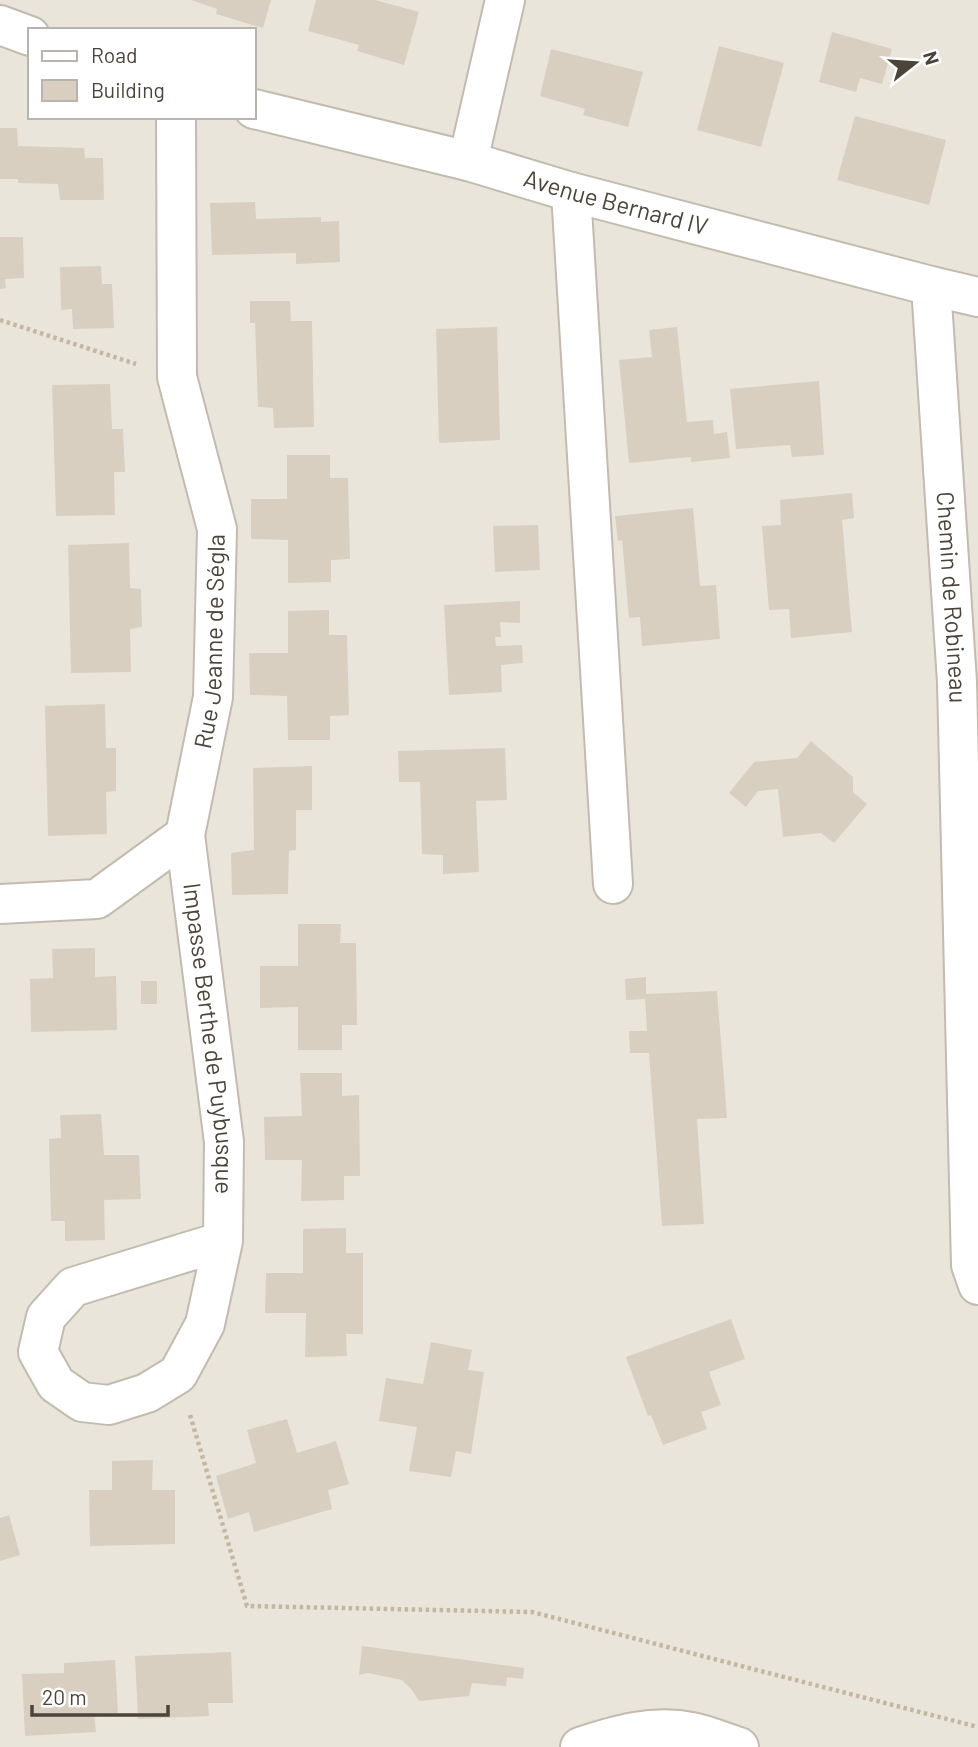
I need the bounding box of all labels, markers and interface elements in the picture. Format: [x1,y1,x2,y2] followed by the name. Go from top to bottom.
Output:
[28,28,256,119] legend
[880,28,950,98] north arrow
[91,42,137,67] text: Road
[919,48,945,67] text: N
[91,77,165,102] text: Building
[521,163,712,240] street label: Avenue Bernard IV
[932,490,974,704] street label: Chemin de Robineau
[187,534,230,751] street label: Rue Jeanne de Ségla
[178,881,240,1194] street label: Impasse Berthe de Puybusque
[32,1674,168,1718] scale bar
[42,1684,87,1709] text: 20 m

